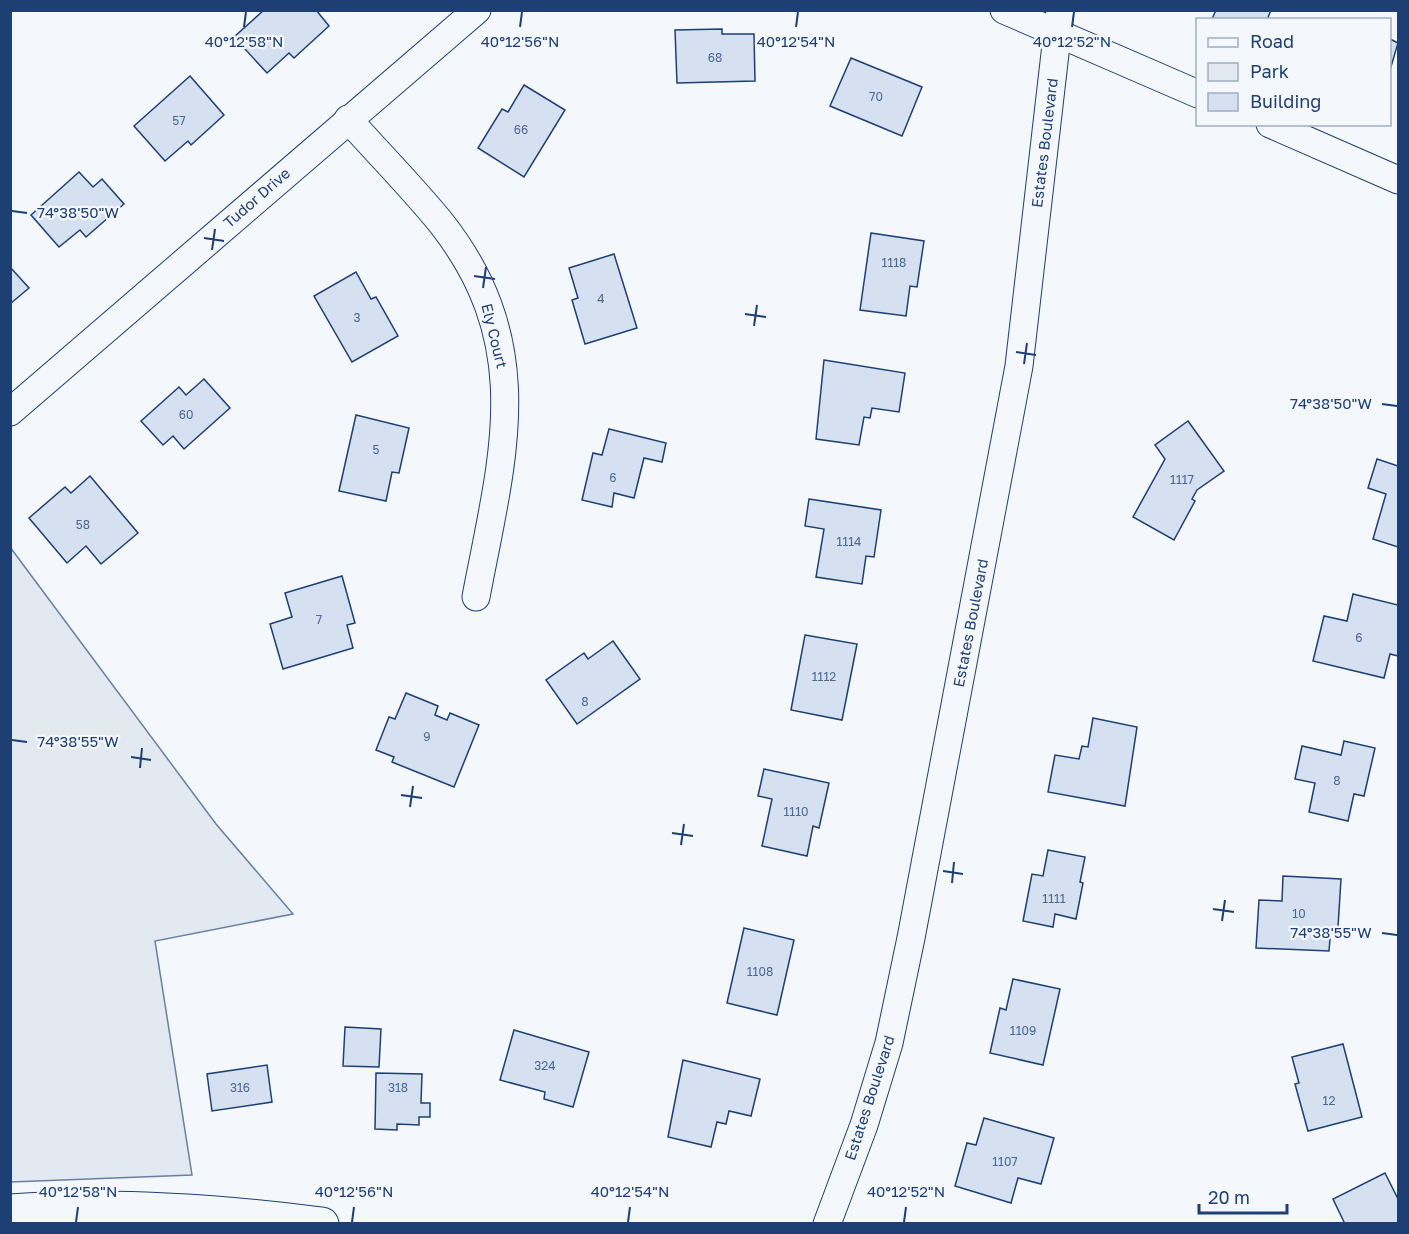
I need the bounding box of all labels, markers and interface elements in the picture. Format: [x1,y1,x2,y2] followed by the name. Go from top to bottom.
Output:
[1196,18,1391,126] legend
[1250,30,1294,52] text: Road
[205,32,283,50] text: 40°12'58"N
[481,32,559,50] text: 40°12'56"N
[757,32,835,50] text: 40°12'54"N
[1033,32,1111,50] text: 40°12'52"N
[708,50,722,65] house number: 68
[1250,60,1289,82] text: Park
[1027,77,1061,209] street label: Estates Boulevard
[869,89,883,104] house number: 70
[1250,90,1321,112] text: Building
[172,113,186,128] house number: 57
[514,122,528,137] house number: 66
[219,163,293,231] street label: Tudor Drive
[37,203,119,221] text: 74°38'50"W
[882,255,906,270] house number: 1118
[597,291,605,306] house number: 4
[478,301,512,370] street label: Ely Court
[353,310,361,325] house number: 3
[1290,394,1372,412] text: 74°38'50"W
[179,407,193,422] house number: 60
[373,442,380,457] house number: 5
[609,470,617,485] house number: 6
[1170,472,1194,487] house number: 1117
[76,517,90,532] house number: 58
[837,534,861,549] house number: 1114
[949,557,991,689] street label: Estates Boulevard
[316,612,322,627] house number: 7
[1355,630,1363,645] house number: 6
[812,669,836,684] house number: 1112
[581,694,589,709] house number: 8
[423,729,431,744] house number: 9
[37,732,119,750] text: 74°38'55"W
[1333,773,1341,788] house number: 8
[784,804,808,819] house number: 1110
[1042,891,1066,906] house number: 1111
[1292,906,1306,921] house number: 10
[1290,923,1372,941] text: 74°38'55"W
[747,964,773,979] house number: 1108
[1010,1023,1036,1038] house number: 1109
[840,1033,898,1162] street label: Estates Boulevard
[534,1058,556,1073] house number: 324
[230,1080,250,1095] house number: 316
[388,1080,408,1095] house number: 318
[1323,1093,1335,1108] house number: 12
[992,1154,1018,1169] house number: 1107
[1199,1177,1288,1215] scale bar
[39,1182,117,1200] text: 40°12'58"N
[315,1182,393,1200] text: 40°12'56"N
[591,1182,669,1200] text: 40°12'54"N
[867,1182,945,1200] text: 40°12'52"N
[1208,1186,1250,1208] text: 20 m

